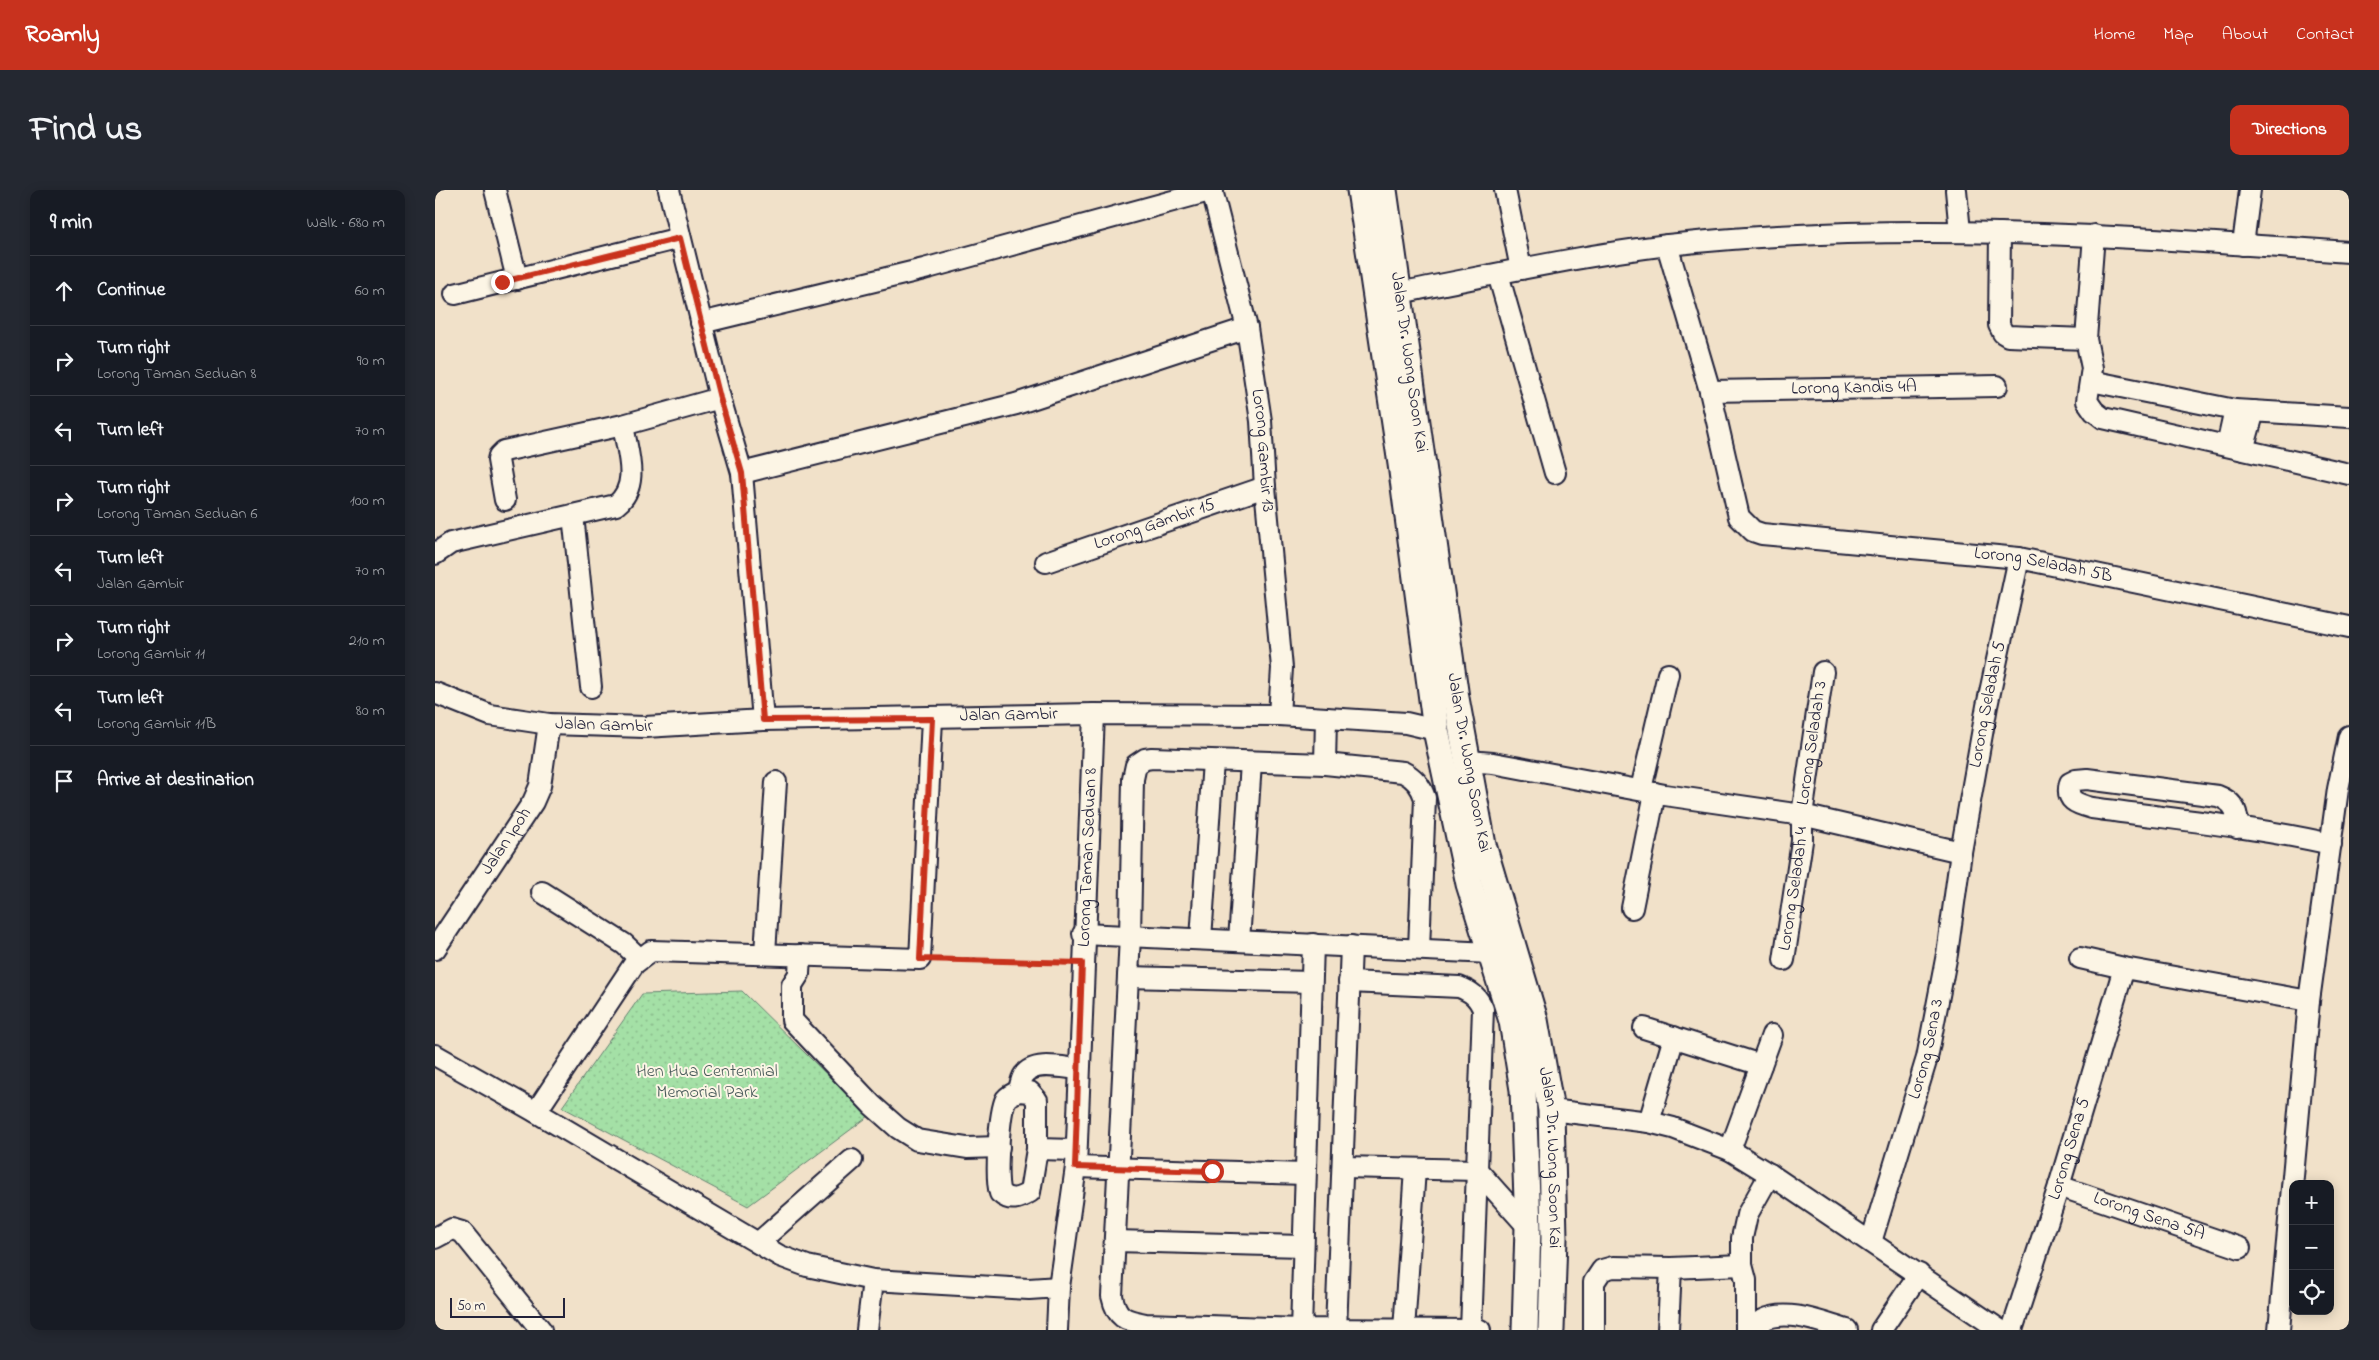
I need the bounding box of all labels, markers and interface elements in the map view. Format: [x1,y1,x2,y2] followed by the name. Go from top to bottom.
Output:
[25,18,100,53] text: Roamly
[2094,22,2135,48] text: Home
[2163,22,2194,48] text: Map
[2222,22,2268,48] text: About
[2296,22,2354,48] text: Contact
[30,105,142,156] text: Find us
[2230,105,2349,155] button: Directions
[50,208,92,238] text: 9 min
[306,211,385,235] text: Walk · 680 m
[1383,270,1434,454] street label: Jalan Dr. Wong Soon Kai
[491,271,514,294] route end
[50,277,78,305] icon: ahead
[97,277,165,304] text: Continue
[355,279,385,303] text: 60 m
[97,335,170,362] text: Turn right
[50,347,78,375] icon: right
[357,349,385,373] text: 90 m
[97,362,256,386] text: Lorong Taman Seduan 8
[1791,374,1917,403] street label: Lorong Kandis 4A
[1243,387,1280,513] street label: Lorong Gambir 13
[50,417,78,445] icon: left
[97,417,164,444] text: Turn left
[355,419,385,443] text: 70 m
[97,475,170,502] text: Turn right
[50,487,78,515] icon: right
[350,489,385,513] text: 100 m
[1091,492,1219,558] street label: Lorong Gambir 15
[97,502,257,526] text: Lorong Taman Seduan 6
[1973,541,2115,590] street label: Lorong Seladah 5B
[97,545,164,572] text: Turn left
[50,557,78,585] icon: left
[355,559,385,583] text: 70 m
[97,572,184,596] text: Jalan Gambir
[97,615,170,642] text: Turn right
[50,627,78,655] icon: right
[349,629,385,653] text: 210 m
[1963,639,2014,770] street label: Lorong Seladah 5
[97,642,205,666] text: Lorong Gambir 11
[1440,671,1498,856] street label: Jalan Dr. Wong Soon Kai
[1791,679,1835,807] street label: Lorong Seladah 3
[97,685,164,712] text: Turn left
[50,697,78,725] icon: left
[356,699,385,723] text: 80 m
[960,702,1058,729] street label: Jalan Gambir
[555,711,654,740] street label: Jalan Gambir
[97,712,216,736] text: Lorong Gambir 11B
[50,767,78,795] icon: arrive
[97,767,254,794] text: Arrive at destination
[1072,767,1105,948] street label: Lorong Taman Seduan 8
[475,803,538,881] street label: Jalan Ipoh
[1773,826,1815,953] street label: Lorong Seladah 4
[1902,997,1951,1103] street label: Lorong Sena 3
[636,1059,778,1106] park label: Hen Hua Centennial Memorial Park
[1531,1065,1567,1249] street label: Jalan Dr. Wong Soon Kai
[2042,1095,2098,1204] street label: Lorong Sena 5
[1201,1160,1224,1183] route start
[2289,1180,2334,1315] map controls
[2289,1180,2334,1225] button: +
[2089,1186,2208,1248] street label: Lorong Sena 5A
[2289,1225,2334,1270] button: −
[2289,1270,2334,1315] button: locate
[450,1295,565,1318] scale bar
[457,1296,485,1317] text: 50 m

